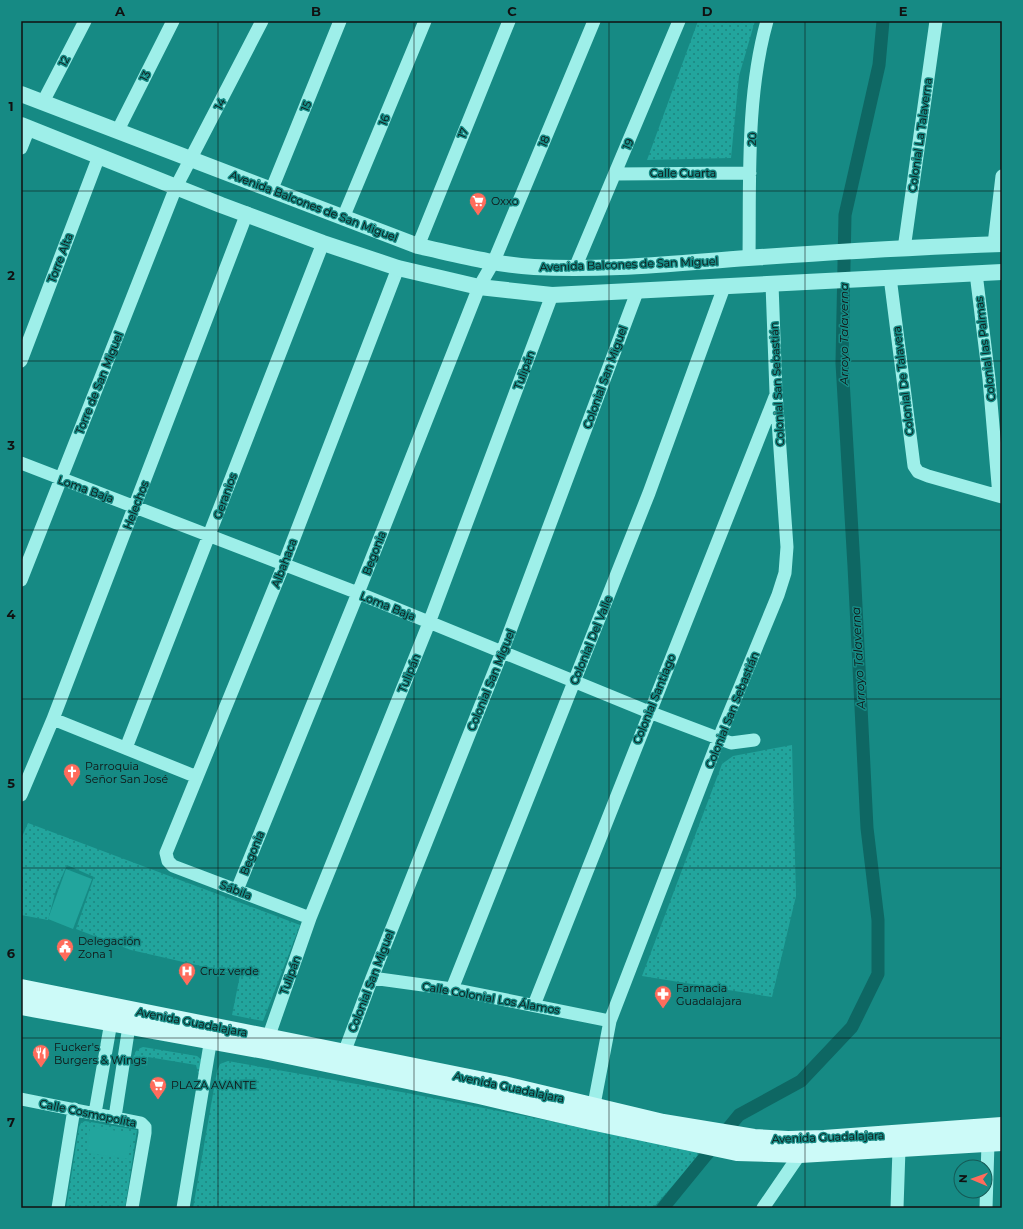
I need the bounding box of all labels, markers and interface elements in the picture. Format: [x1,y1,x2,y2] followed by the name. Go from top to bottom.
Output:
[114,3,126,19] text: A
[311,3,321,19] text: B
[507,3,517,19] text: C
[702,3,713,19] text: D
[899,3,908,19] text: E
[55,53,73,69] street label: 12
[136,68,154,84] street label: 13
[905,77,935,193] street label: Colonial La Talaverna
[211,95,229,112] street label: 14
[8,98,14,114] text: 1
[298,99,314,113] street label: 15
[376,112,393,128] street label: 16
[455,126,471,140] street label: 17
[745,132,759,146] street label: 20
[535,133,553,149] street label: 18
[619,136,637,152] street label: 19
[650,166,716,180] street label: Calle Cuarta
[228,167,400,245] street label: Avenida Balcones de San Miguel
[468,191,488,216] supermarket icon: Oxxo
[491,194,519,208] place label: Oxxo
[44,231,76,285] street label: Torre Alta
[539,254,719,274] street label: Avenida Balcones de San Miguel
[7,267,15,283] text: 2
[836,283,851,386] water label: Arroyo Talaverna
[972,295,998,402] street label: Colonial las Palmas
[767,321,787,447] street label: Colonial San Sebastián
[580,324,630,430] street label: Colonial San Miguel
[889,325,917,437] street label: Colonial De Talavera
[72,330,126,436] street label: Torre de San Miguel
[510,348,538,392] street label: Tulipán
[6,437,15,453] text: 3
[210,470,240,521] street label: Geranios
[56,472,116,506] street label: Loma Baja
[120,478,152,531] street label: Helechos
[359,529,389,577] street label: Begonia
[268,537,300,589] street label: Albahaca
[358,589,418,623] street label: Loma Baja
[567,593,615,687] street label: Colonial Del Valle
[7,606,16,622] text: 4
[848,606,868,711] water label: Arroyo Talaverna
[464,627,518,733] street label: Colonial San Miguel
[702,650,762,770] street label: Colonial San Sebastián
[395,651,423,695] street label: Tulipán
[630,652,679,746] street label: Colonial Santiago
[85,759,168,786] place label: Parroquia Señor San José
[62,762,82,787] church icon: Parroquia Señor San José
[7,775,15,791] text: 5
[237,829,267,877] street label: Begonia
[218,878,254,902] street label: Sábila
[345,928,397,1034] street label: Colonial San Miguel
[78,934,141,961] place label: Delegación Zona 1
[55,937,75,962] public building icon: Delegación Zona 1
[7,945,16,961] text: 6
[276,953,304,997] street label: Tulipán
[177,961,197,986] hospital icon: Cruz verde
[200,964,259,978] place label: Cruz verde
[421,979,562,1017] street label: Calle Colonial Los Álamos
[676,981,742,1008] place label: Farmacia Guadalajara
[653,984,673,1009] pharmacy icon: Farmacia Guadalajara
[135,1004,249,1040] street label: Avenida Guadalajara
[54,1040,147,1067] place label: Fucker's Burgers & Wings
[31,1043,51,1068] restaurant icon: Fucker's Burgers & Wings
[452,1068,566,1106] street label: Avenida Guadalajara
[148,1075,168,1100] supermarket icon: PLAZA AVANTE
[171,1078,256,1092] place label: PLAZA AVANTE
[38,1096,138,1130] street label: Calle Cosmopolita
[7,1114,15,1130] text: 7
[771,1128,885,1146] street label: Avenida Guadalajara
[953,1159,993,1199] north arrow
[956,1174,970,1183] text: N

